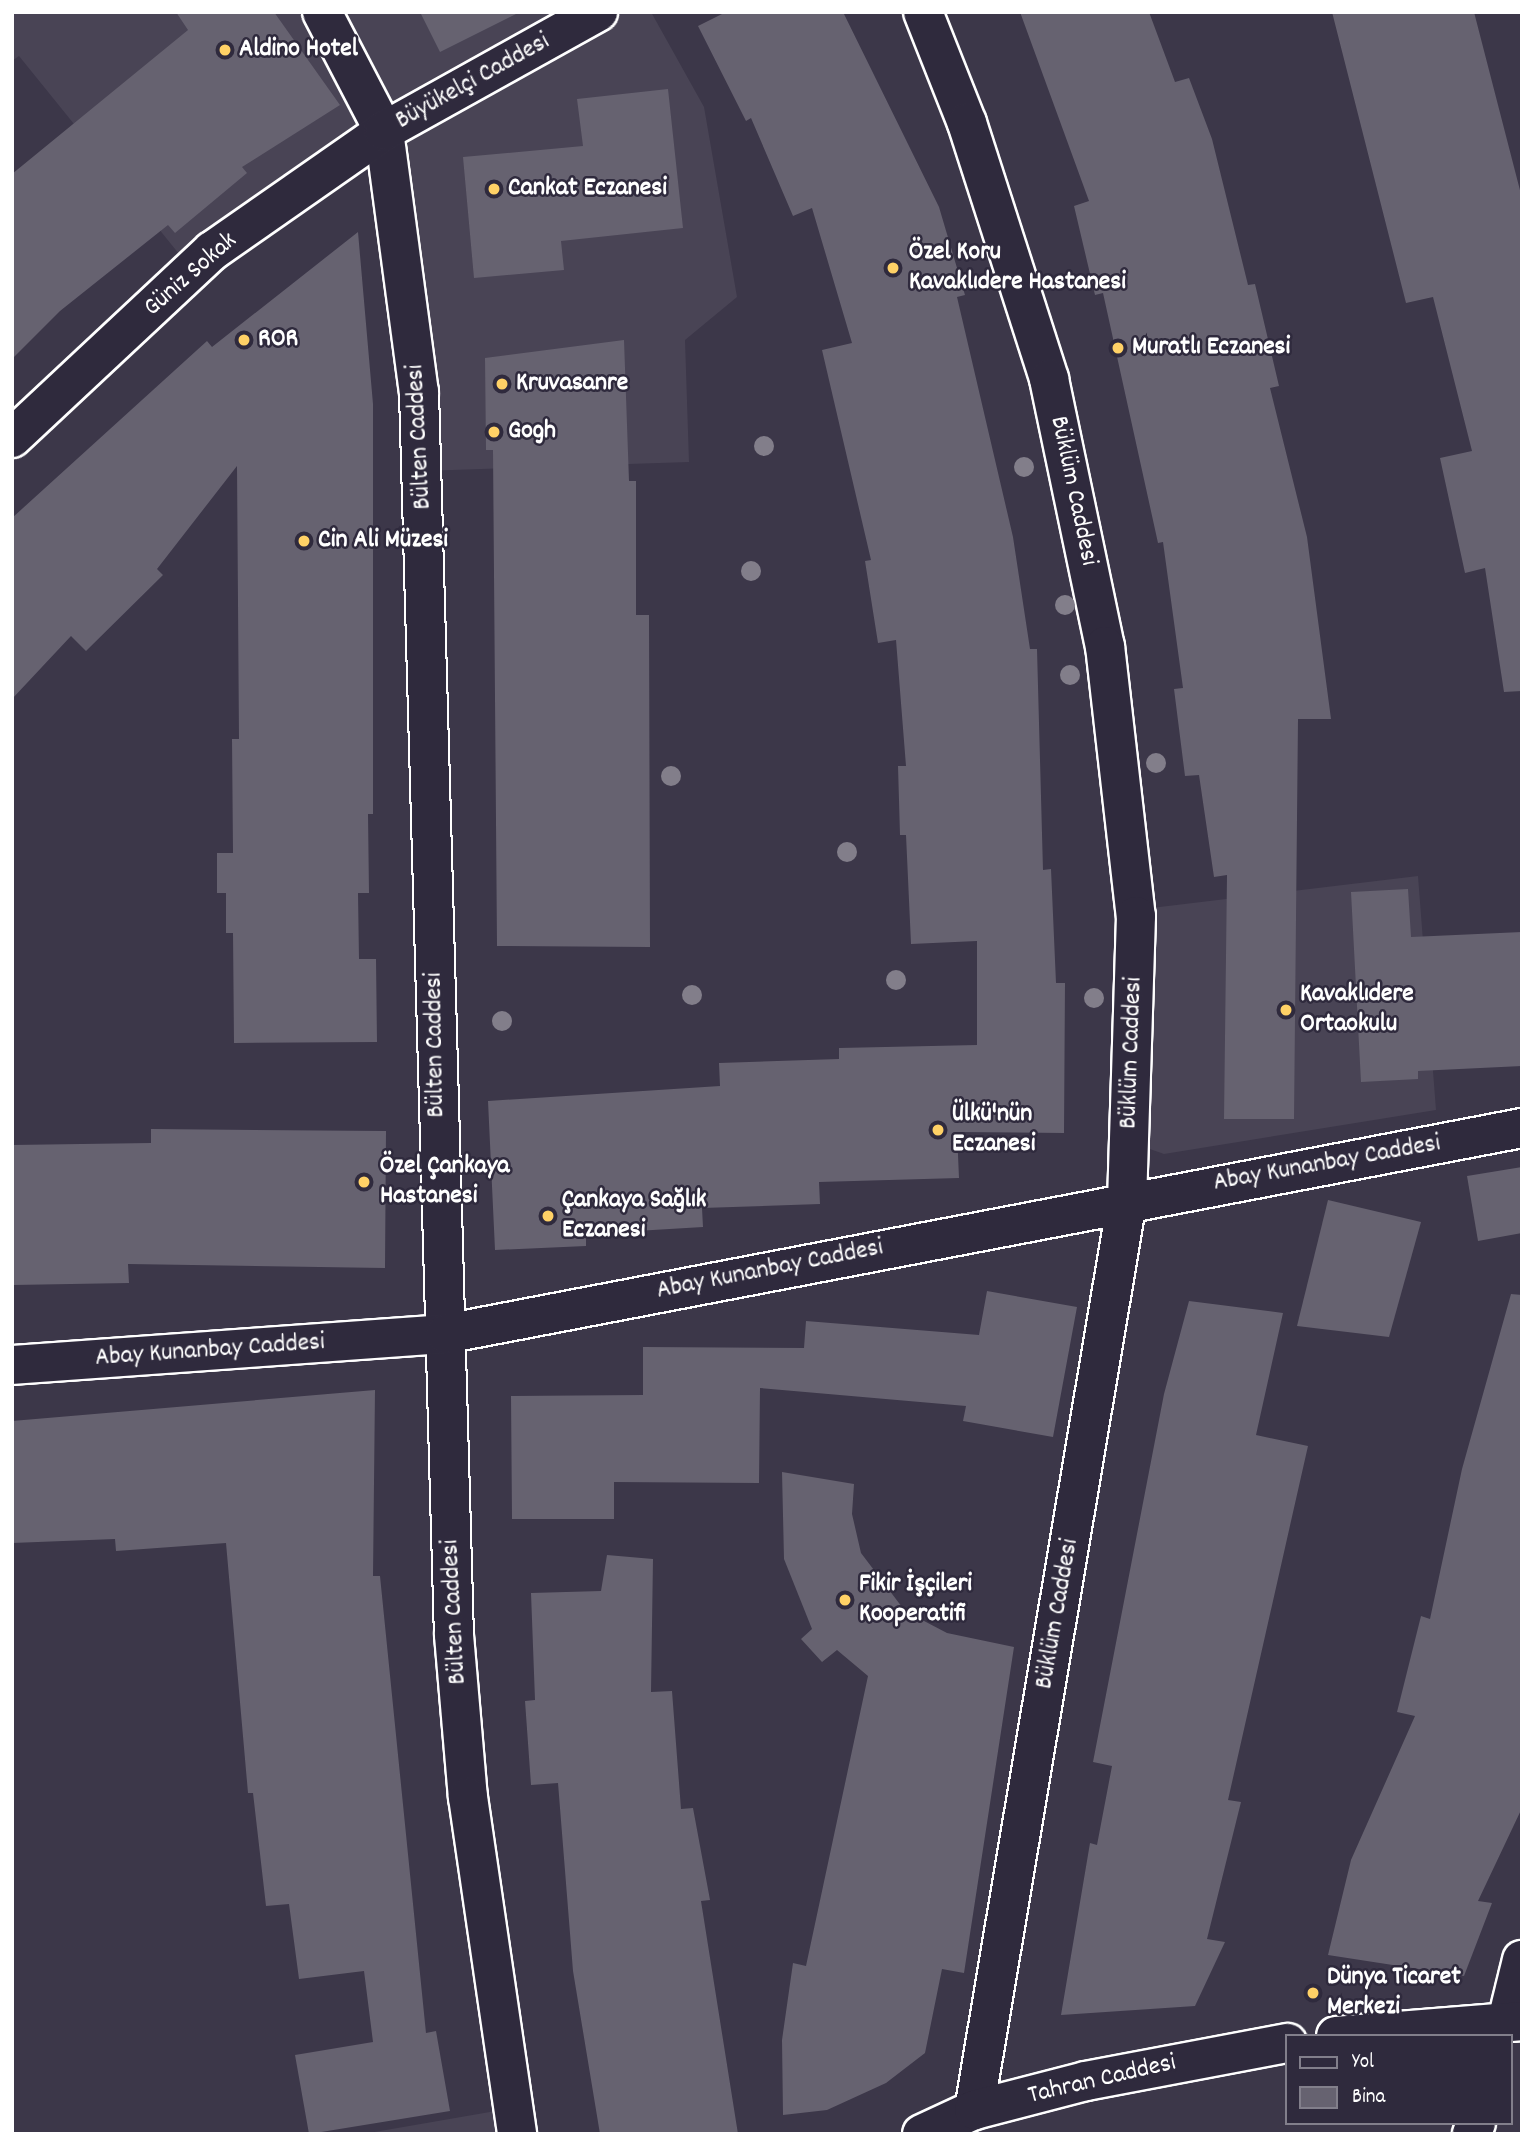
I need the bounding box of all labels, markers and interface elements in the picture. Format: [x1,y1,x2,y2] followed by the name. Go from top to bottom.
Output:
[391,27,555,137] street label: Büyükelçi Caddesi
[239,34,358,66] place label: Aldino Hotel
[217,42,233,58] marker: Aldino Hotel
[508,173,667,205] place label: Cankat Eczanesi
[486,181,502,197] marker: Cankat Eczanesi
[138,226,244,324] street label: Güniz Sokak
[909,237,1126,298] place label: Özel Koru Kavaklıdere Hastanesi
[883,258,903,278] marker: Özel Koru Kavaklıdere Hastanesi
[258,324,298,356] place label: ROR
[236,332,252,348] marker: ROR
[1132,332,1290,364] place label: Muratlı Eczanesi
[1110,340,1126,356] marker: Muratlı Eczanesi
[401,364,439,510] street label: Bülten Caddesi
[516,368,628,400] place label: Kruvasanre
[494,376,510,392] marker: Kruvasanre
[1042,413,1104,569] street label: Büklüm Caddesi
[508,416,556,448] place label: Gogh
[486,424,502,440] marker: Gogh
[318,525,448,557] place label: Cin Ali Müzesi
[296,533,312,549] marker: Cin Ali Müzesi
[419,972,453,1118] street label: Bülten Caddesi
[1114,977,1150,1129] street label: Büklüm Caddesi
[1300,979,1414,1040] place label: Kavaklıdere Ortaokulu
[1278,1002,1294,1018] marker: Kavaklıdere Ortaokulu
[952,1099,1035,1160] place label: Ülkü'nün Eczanesi
[930,1122,946,1138] marker: Ülkü'nün Eczanesi
[1211,1129,1443,1199] street label: Abay Kunanbay Caddesi
[380,1151,509,1212] place label: Özel Çankaya Hastanesi
[354,1172,374,1192] marker: Özel Çankaya Hastanesi
[562,1185,706,1246] place label: Çankaya Sağlık Eczanesi
[540,1208,556,1224] marker: Çankaya Sağlık Eczanesi
[654,1233,886,1307] street label: Abay Kunanbay Caddesi
[94,1327,326,1375] street label: Abay Kunanbay Caddesi
[1029,1536,1087,1692] street label: Büklüm Caddesi
[436,1539,474,1685] street label: Bülten Caddesi
[859,1569,972,1630] place label: Fikir İşçileri Kooperatifi
[837,1592,853,1608] marker: Fikir İşçileri Kooperatifi
[1327,1962,1461,2024] place label: Dünya Ticaret Merkezi
[1305,1985,1321,2001] marker: Dünya Ticaret Merkezi
[1286,2034,1513,2125] legend
[1025,2048,1179,2112] street label: Tahran Caddesi
[1352,2048,1374,2078] text: Yol
[1352,2083,1385,2113] text: Bina

